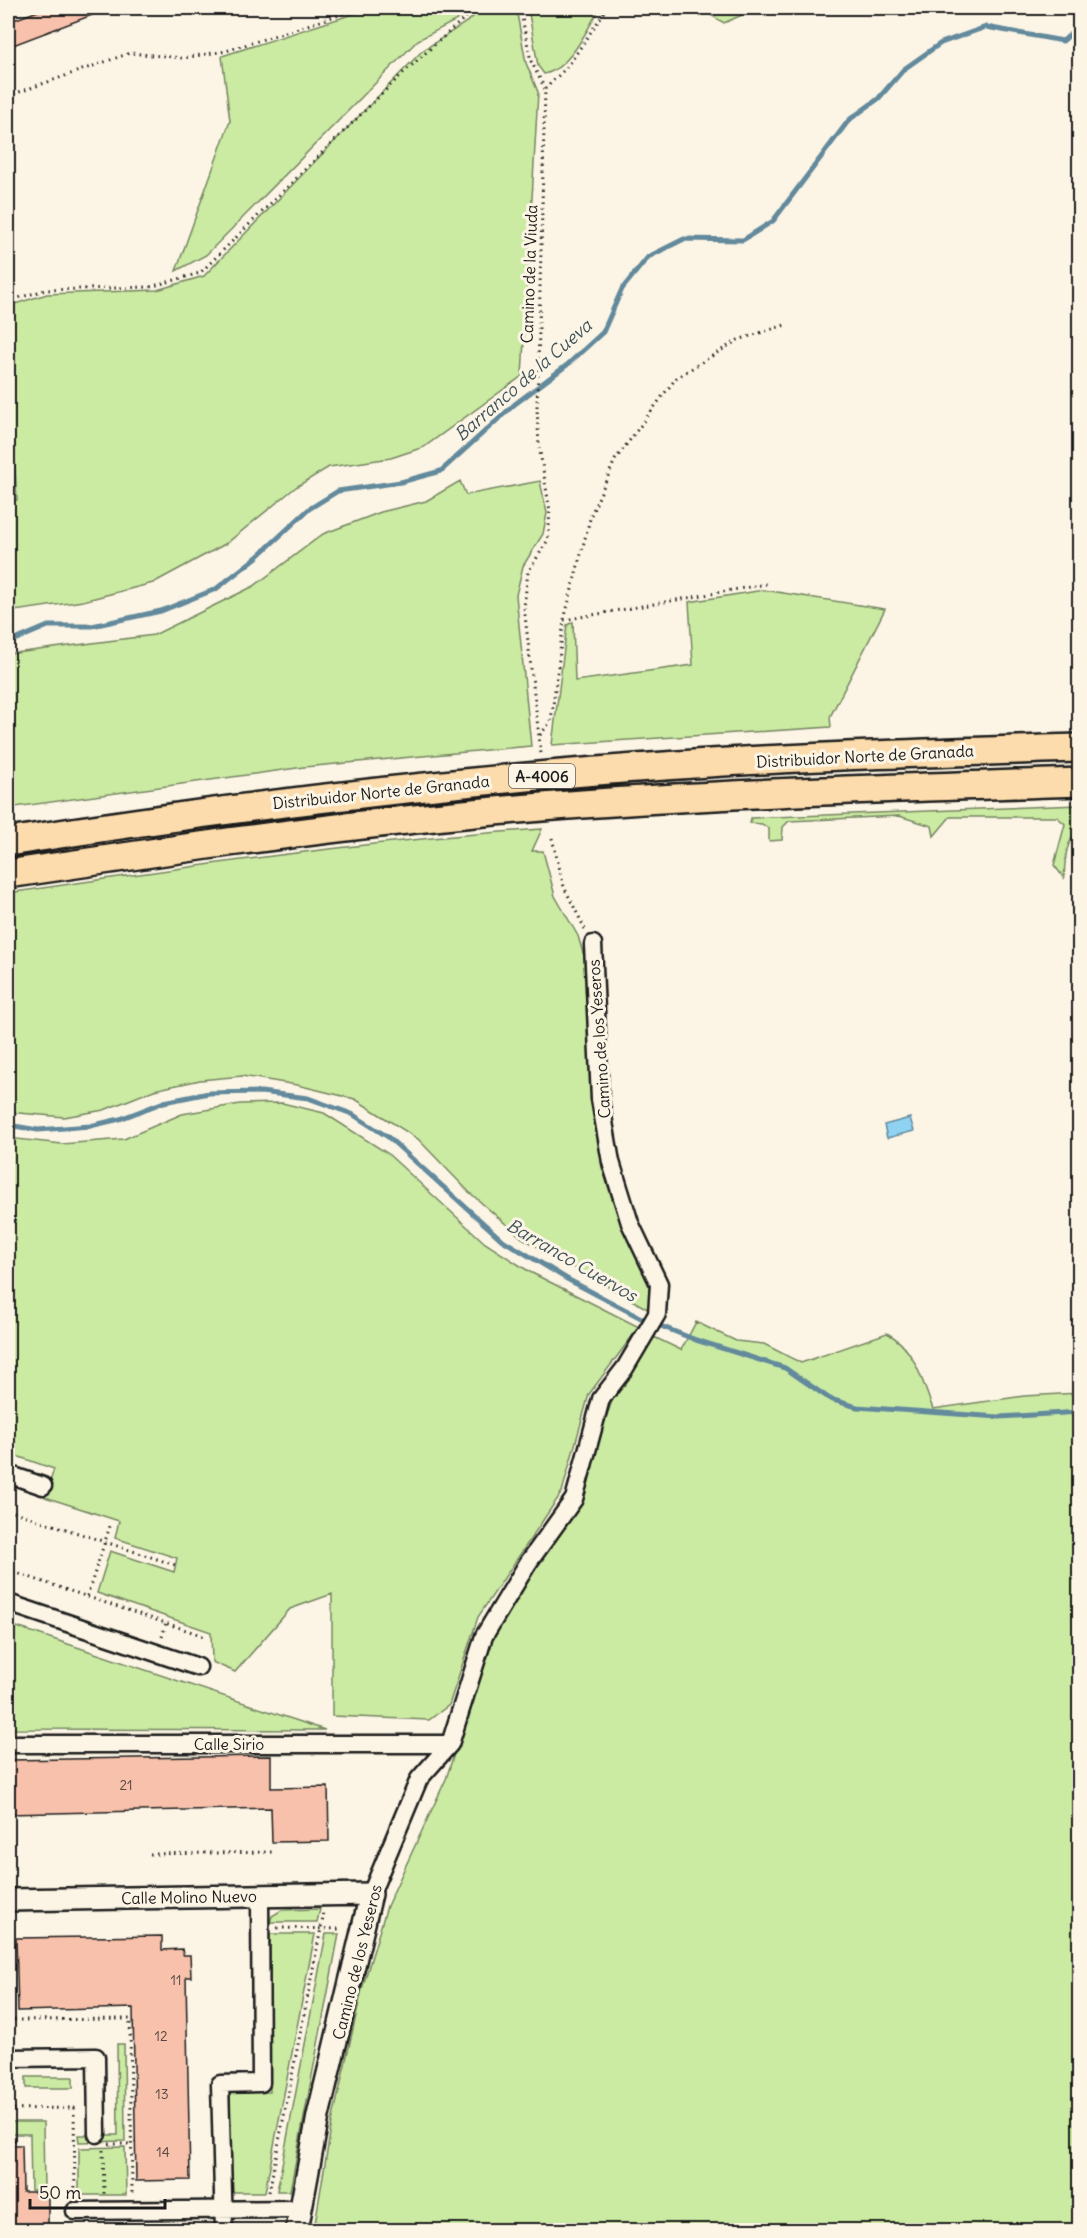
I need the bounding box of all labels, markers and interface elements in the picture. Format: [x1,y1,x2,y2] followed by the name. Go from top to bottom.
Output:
[517,204,541,344] street label: Camino de la Viuda
[450,313,598,446] water label: Barranco de la Cueva
[756,740,974,772] street label: Distribuidor Norte de Granada
[509,764,575,788] road number: A-4006
[272,771,490,813] street label: Distribuidor Norte de Granada
[583,959,615,1119] street label: Camino de los Yeseros
[503,1213,643,1308] water label: Barranco Cuervos
[194,1734,264,1754] street label: Calle Sirio
[119,1776,133,1794] house number: 21
[328,1882,386,2042] street label: Camino de los Yeseros
[121,1886,257,1908] street label: Calle Molino Nuevo
[170,1971,182,1989] house number: 11
[154,2027,168,2045] house number: 12
[155,2085,169,2103] house number: 13
[156,2143,170,2161] house number: 14
[30,2172,165,2210] scale bar
[39,2181,81,2204] text: 50 m

